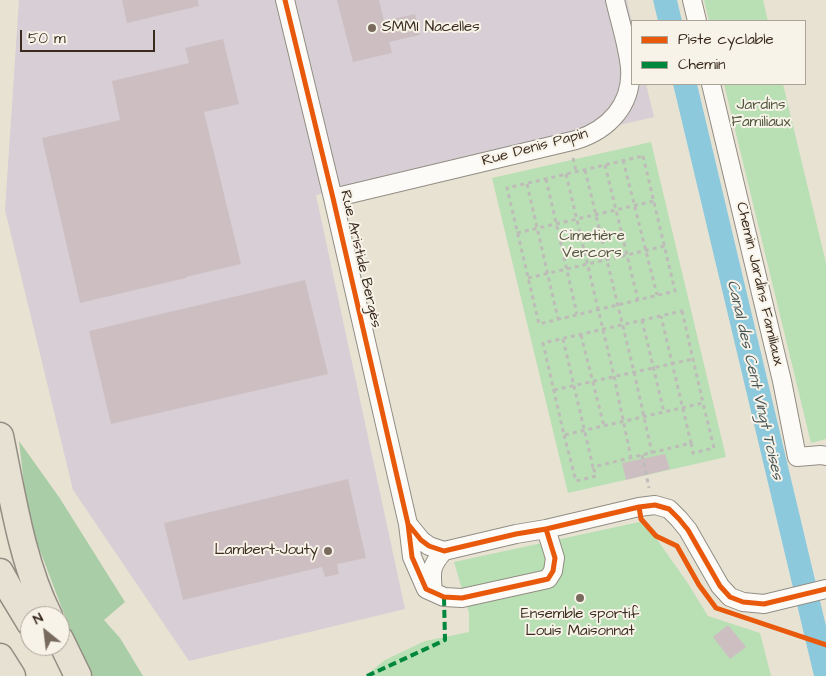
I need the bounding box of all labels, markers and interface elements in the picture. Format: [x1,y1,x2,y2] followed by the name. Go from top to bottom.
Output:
[382,19,480,37] place label: SMMI Nacelles
[22,20,158,52] scale bar
[631,20,806,85] legend
[366,22,378,34] marker: SMMI Nacelles
[28,28,66,49] text: 50 m
[678,29,774,50] text: Piste cyclable
[678,54,726,75] text: Chemin
[732,97,790,132] park label: Jardins Familiaux
[480,125,590,171] street label: Rue Denis Papin
[335,188,385,330] street label: Rue Aristide Bergès
[731,200,787,368] street label: Chemin Jardins Familiaux
[559,228,625,263] park label: Cimetière Vercors
[722,278,786,482] water label: Canal des Cent Vingt Toises
[214,542,318,560] place label: Lambert-Jouty
[322,545,334,557] marker: Lambert-Jouty
[574,592,586,604] marker: Ensemble sportif Louis Maisonnat
[20,606,70,656] north arrow
[521,606,639,641] place label: Ensemble sportif Louis Maisonnat
[30,608,47,630] text: N

